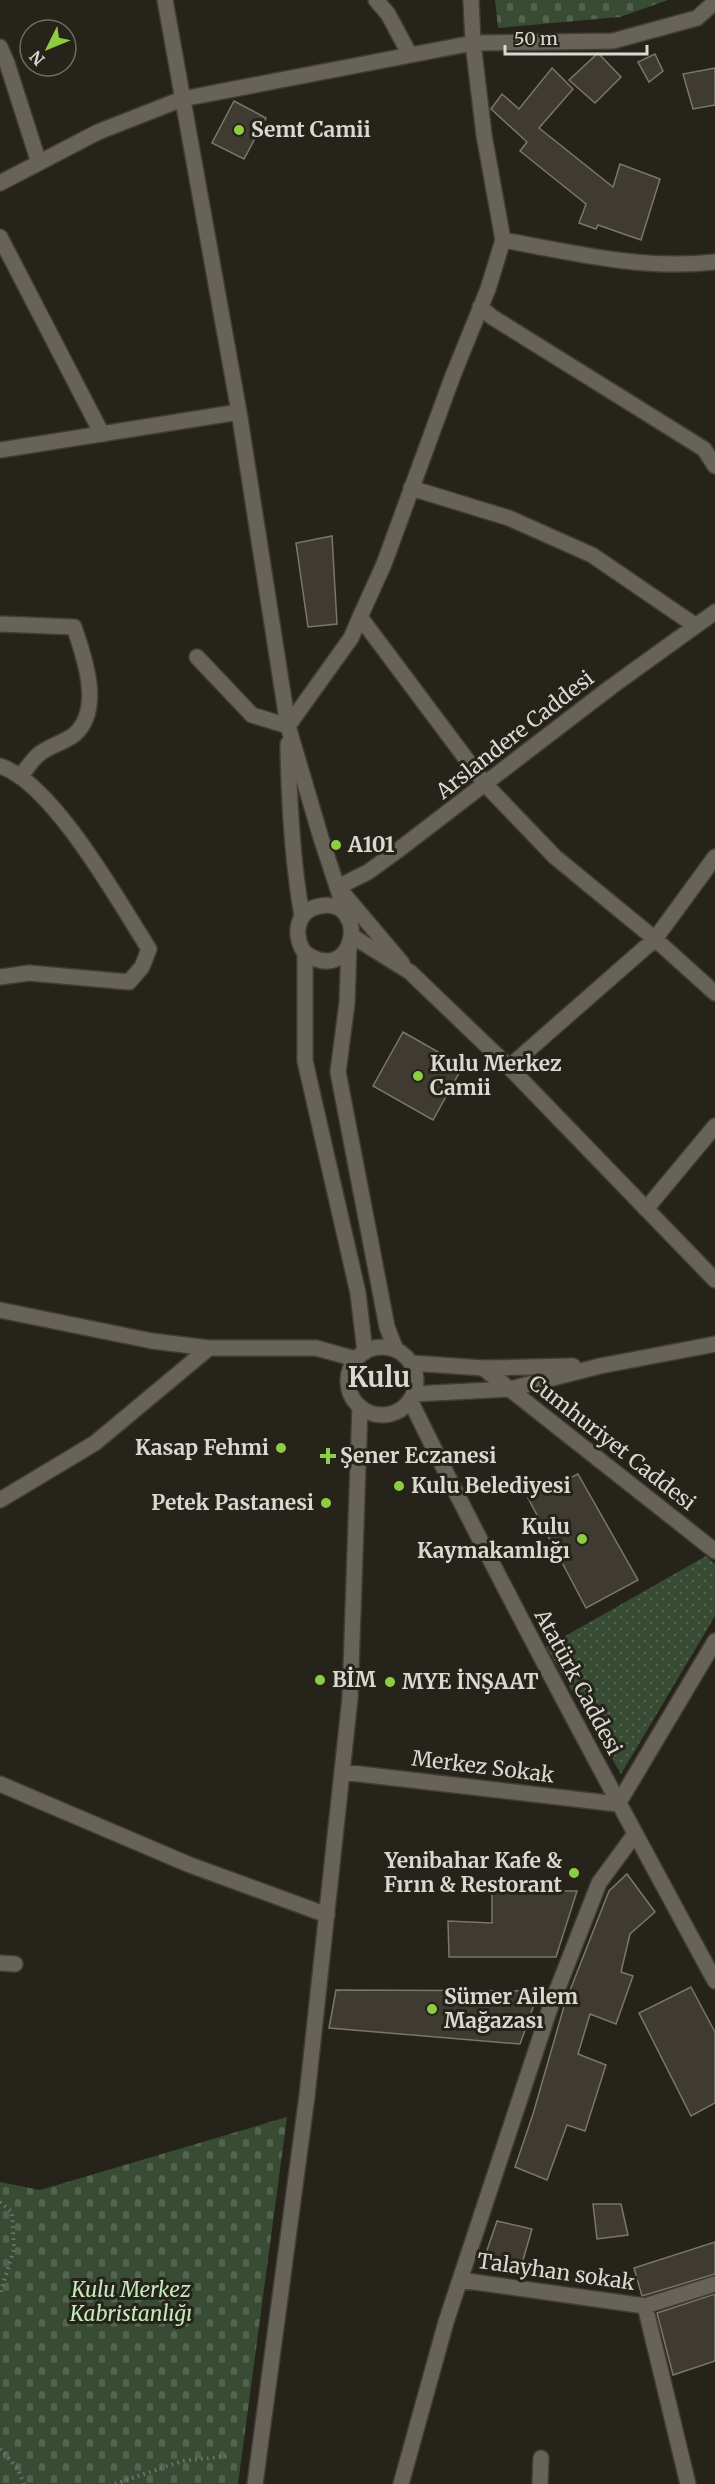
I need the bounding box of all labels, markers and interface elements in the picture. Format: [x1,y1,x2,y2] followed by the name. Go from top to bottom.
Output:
[18,18,78,78] north arrow
[505,18,648,56] scale bar
[514,27,558,50] text: 50 m
[25,47,49,70] text: N
[251,116,371,143] place label: Semt Camii
[232,123,246,137] marker: Semt Camii
[429,664,599,805] street label: Arslandere Caddesi
[347,831,395,858] place label: A101
[329,838,343,852] marker: A101
[430,1050,562,1101] place label: Kulu Merkez Camii
[411,1069,425,1083] marker: Kulu Merkez Camii
[348,1360,410,1394] district label: Kulu
[523,1369,701,1516] street label: Cumhuriyet Caddesi
[135,1434,269,1461] place label: Kasap Fehmi
[274,1441,288,1455] marker: Kasap Fehmi
[340,1442,496,1469] place label: Şener Eczanesi
[321,1449,335,1463] marker: Şener Eczanesi
[411,1472,571,1499] place label: Kulu Belediyesi
[392,1479,406,1493] marker: Kulu Belediyesi
[151,1489,314,1516] place label: Petek Pastanesi
[319,1496,333,1510] marker: Petek Pastanesi
[417,1513,570,1564] place label: Kulu Kaymakamlığı
[575,1532,589,1546] marker: Kulu Kaymakamlığı
[528,1603,628,1759] street label: Atatürk Caddesi
[332,1666,377,1693] place label: BİM
[402,1668,539,1695] place label: MYE İNŞAAT
[313,1673,327,1687] marker: BİM
[383,1675,397,1689] marker: MYE İNŞAAT
[410,1744,556,1789] street label: Merkez Sokak
[384,1847,563,1898] place label: Yenibahar Kafe & Fırın & Restorant
[567,1866,581,1880] marker: Yenibahar Kafe & Fırın & Restorant
[444,1983,578,2034] place label: Sümer Ailem Mağazası
[425,2002,439,2016] marker: Sümer Ailem Mağazası
[475,2247,637,2296] street label: Talayhan sokak
[69,2276,192,2327] park label: Kulu Merkez Kabristanlığı

